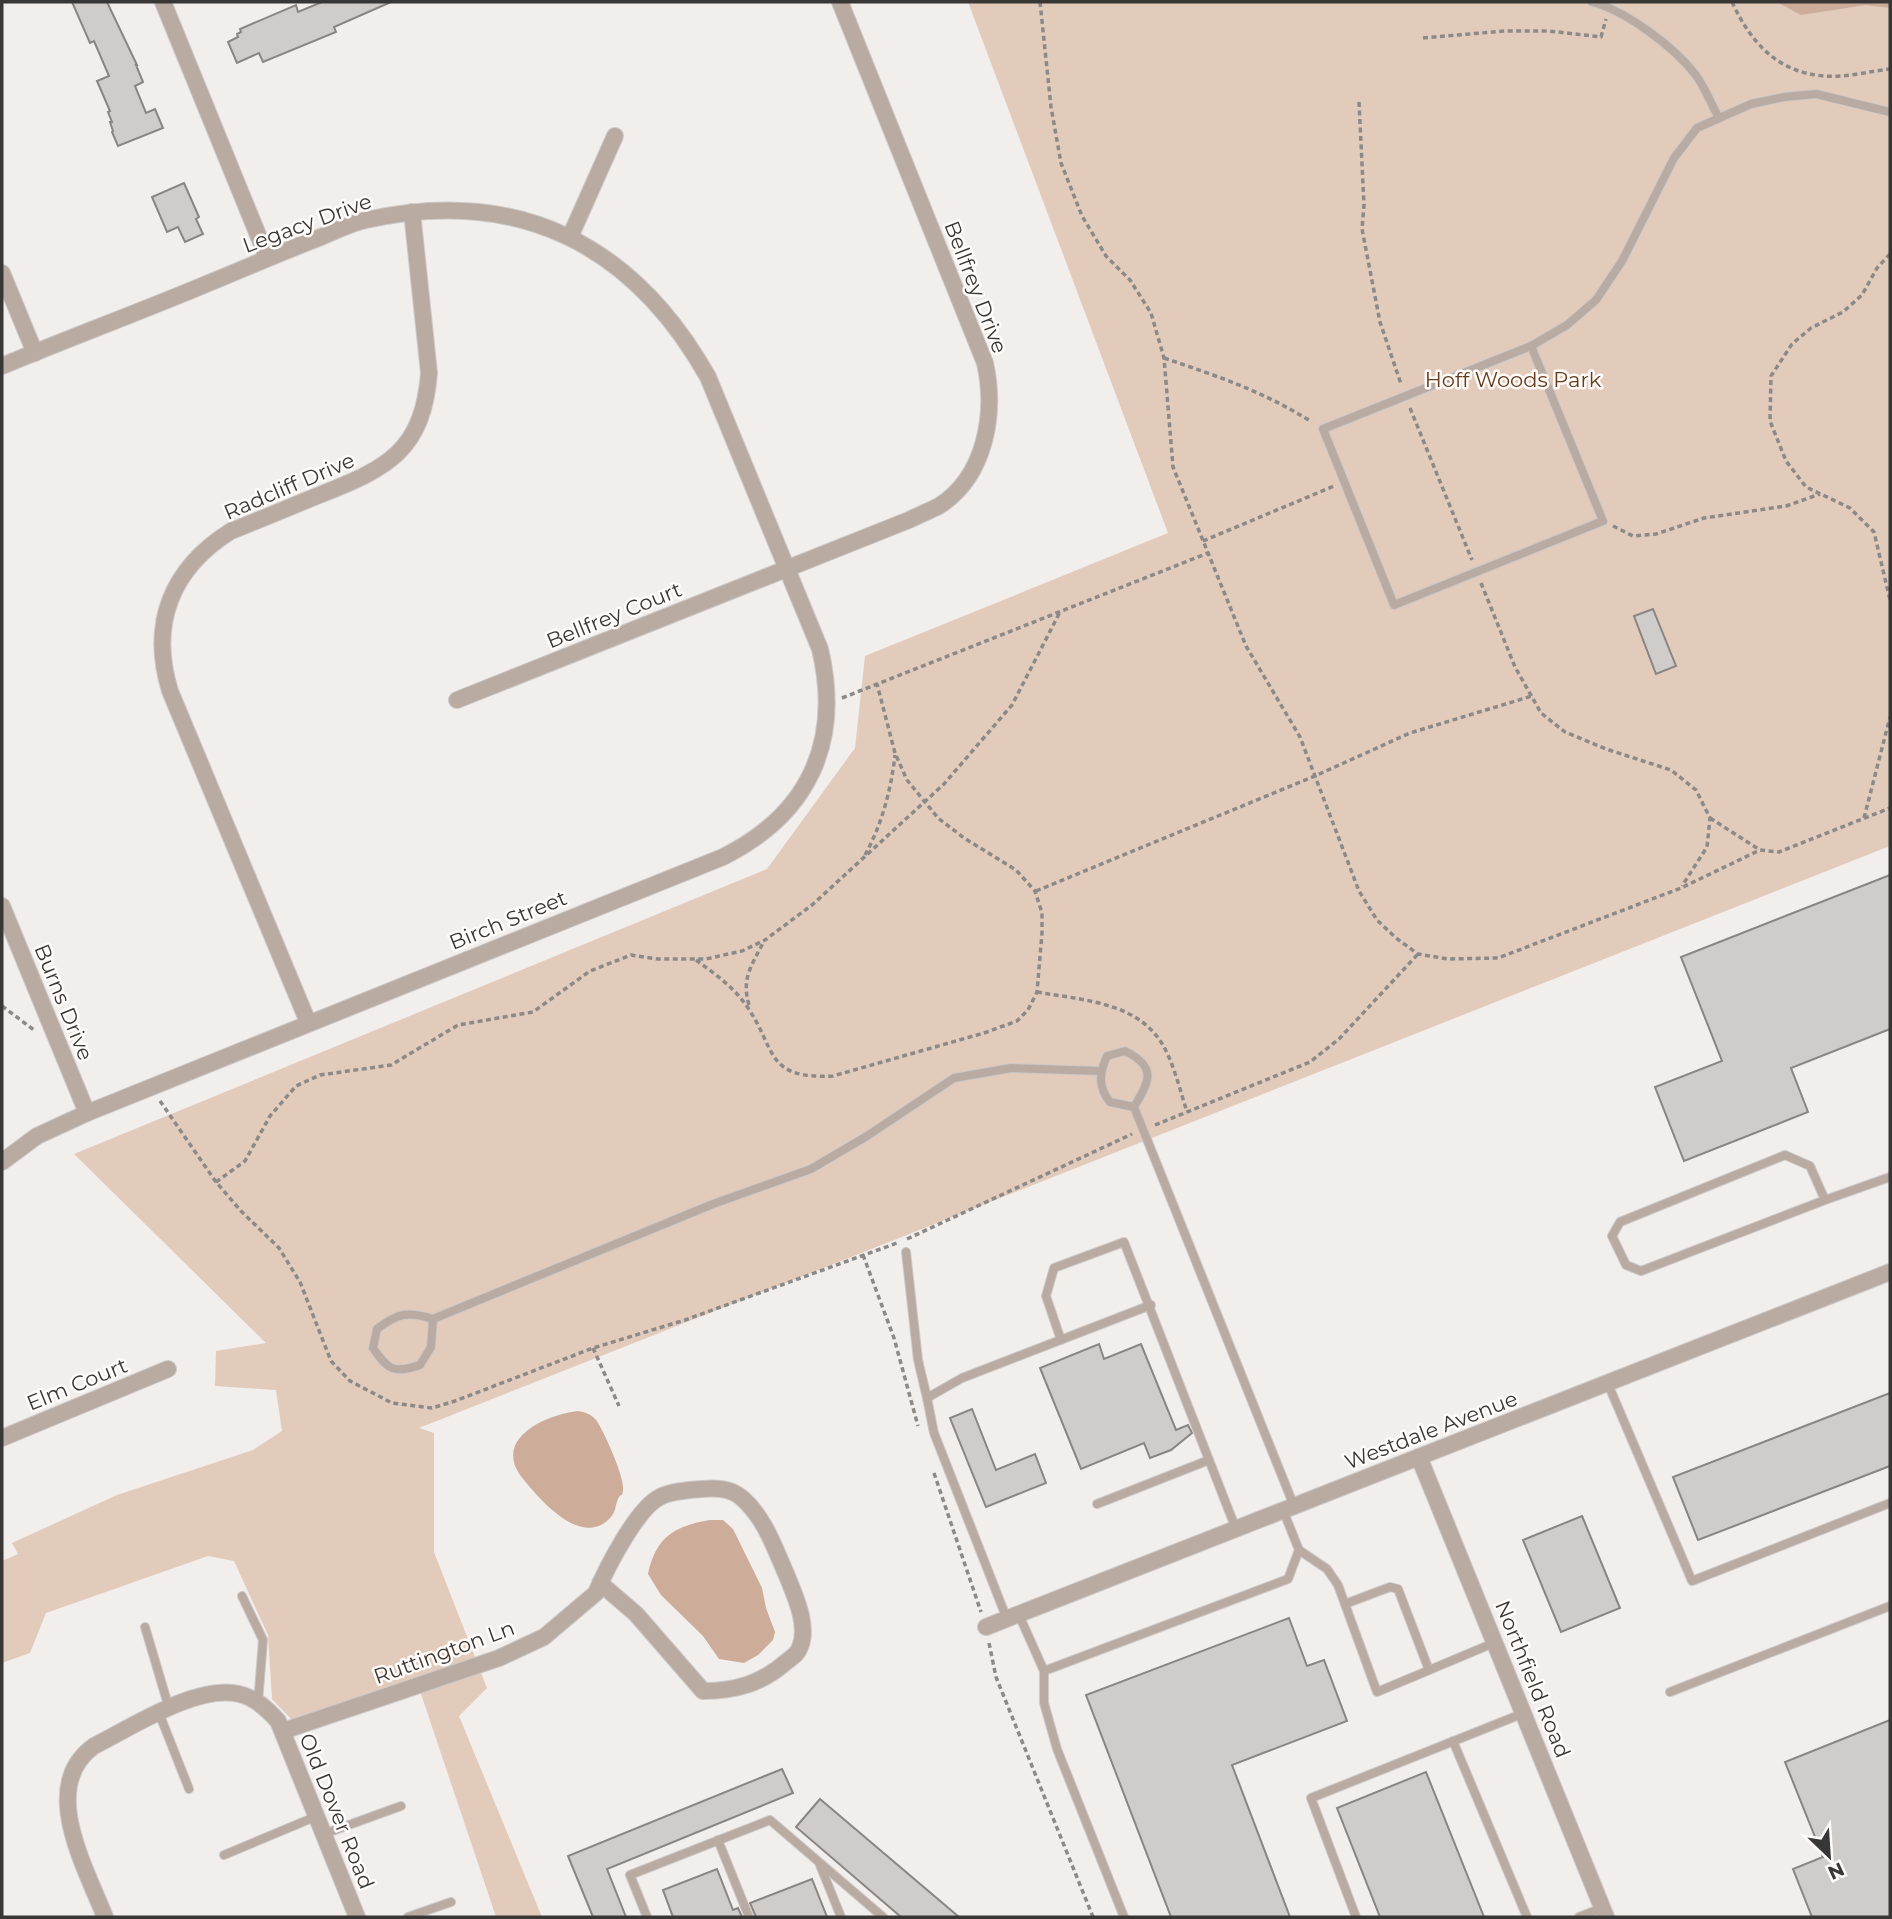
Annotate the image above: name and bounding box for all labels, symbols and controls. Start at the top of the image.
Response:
street label: Legacy Drive [239,188,375,258]
street label: Bellfrey Drive [939,217,1013,357]
park label: Hoff Woods Park [1425,367,1602,392]
street label: Radcliff Drive [220,447,358,525]
street label: Bellfrey Court [543,577,685,653]
street label: Birch Street [446,885,570,955]
street label: Burns Drive [29,940,99,1064]
street label: Elm Court [23,1352,131,1416]
street label: Westdale Avenue [1341,1386,1521,1474]
street label: Northfield Road [1490,1597,1576,1761]
street label: Ruttington Ln [370,1615,518,1689]
street label: Old Dover Road [294,1729,380,1893]
north arrow [1794,1821,1864,1891]
text: N [1824,1857,1848,1885]

